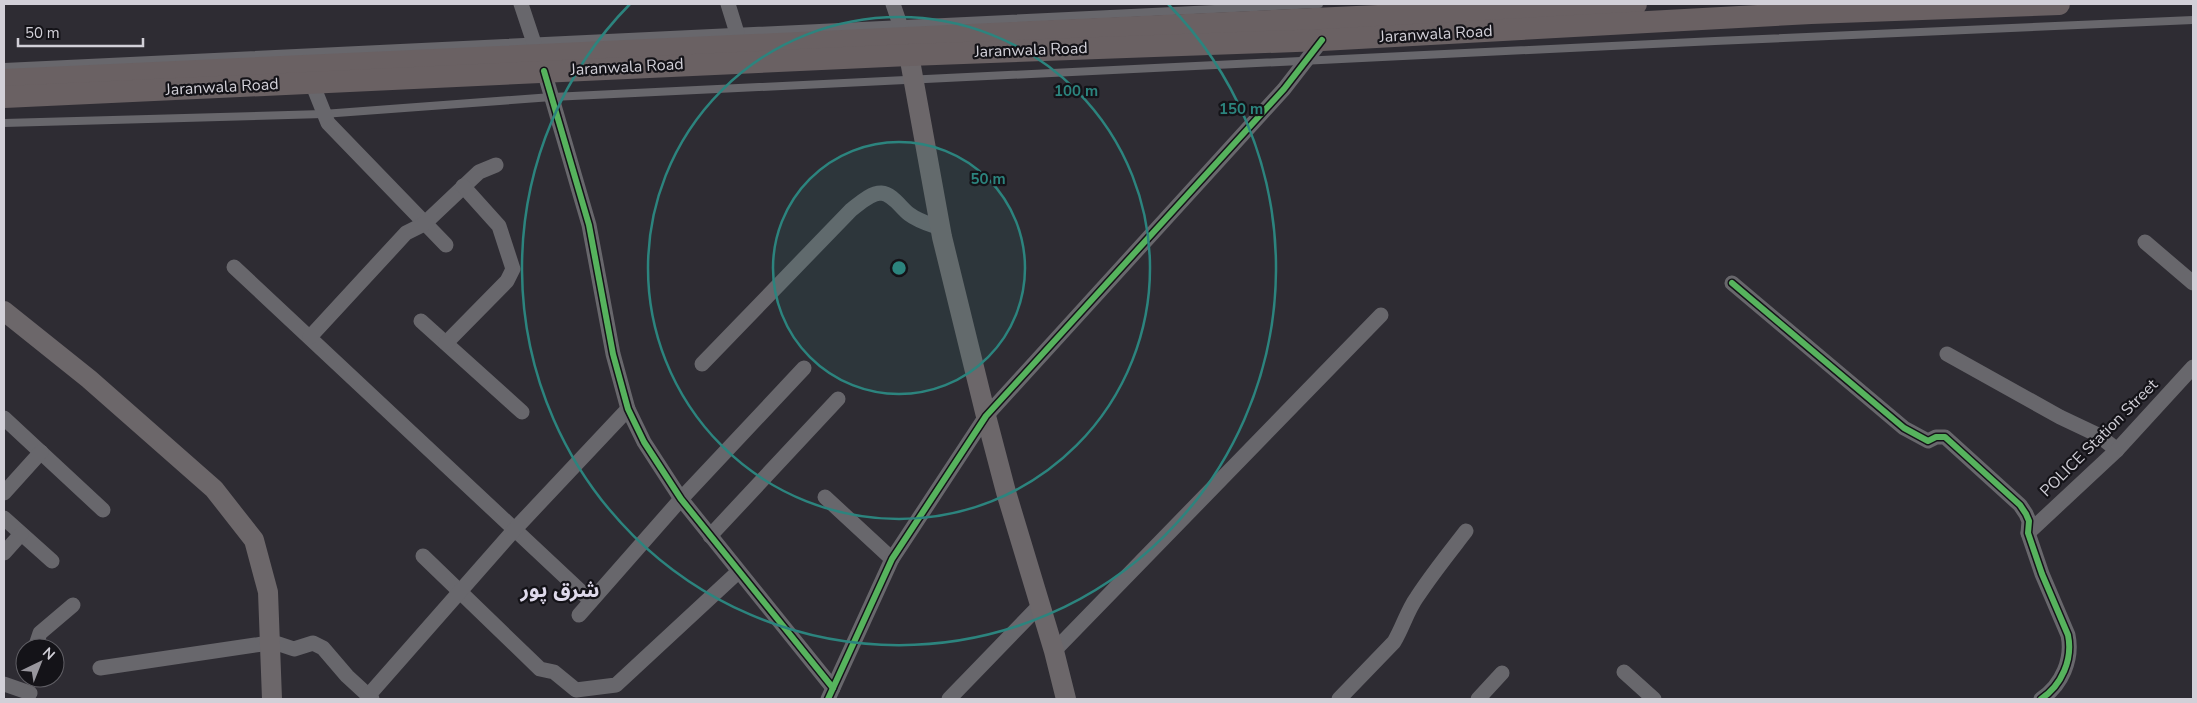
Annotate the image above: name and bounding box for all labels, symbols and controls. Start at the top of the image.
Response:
scale bar [18,15,142,47]
street label: Jaranwala Road [1378,20,1493,48]
text: 50 m [25,23,60,43]
street label: Jaranwala Road [973,37,1088,63]
street label: Jaranwala Road [569,53,684,81]
street label: Jaranwala Road [164,73,279,101]
text: 100 m [1054,81,1098,101]
text: 150 m [1219,99,1263,119]
text: 50 m [970,169,1006,189]
centre of rings [890,259,908,277]
street label: POLICE Station Street [2035,374,2163,502]
district label: شرق پور [519,576,600,604]
north arrow [15,638,65,688]
text: N [38,643,59,664]

